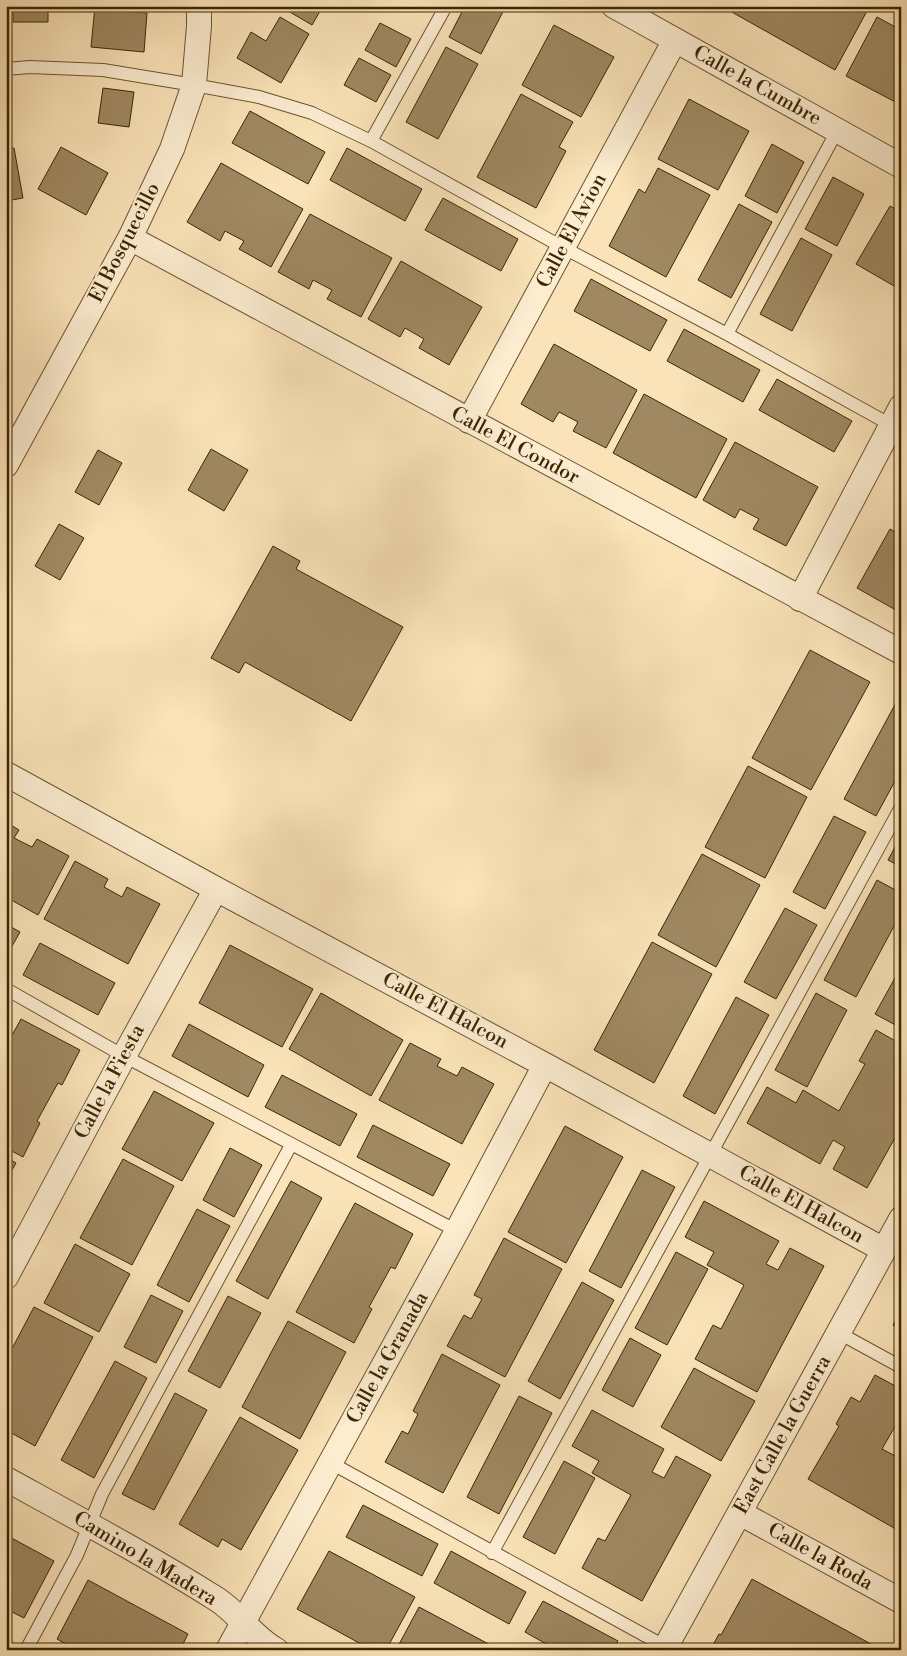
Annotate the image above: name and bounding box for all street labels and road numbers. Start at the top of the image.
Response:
street label: Calle la Cumbre [689,40,825,132]
street label: Calle El Avion [531,169,613,293]
street label: El Bosquecillo [84,179,166,307]
street label: Calle El Condor [446,402,584,491]
street label: Calle El Halcon [378,967,512,1055]
street label: Calle la Fiesta [69,1020,151,1144]
street label: Calle El Halcon [734,1160,868,1250]
street label: Calle la Granada [341,1287,435,1428]
street label: East Calle la Guerra [729,1350,838,1519]
street label: Camino la Madera [69,1506,222,1612]
street label: Calle la Roda [763,1518,878,1597]

